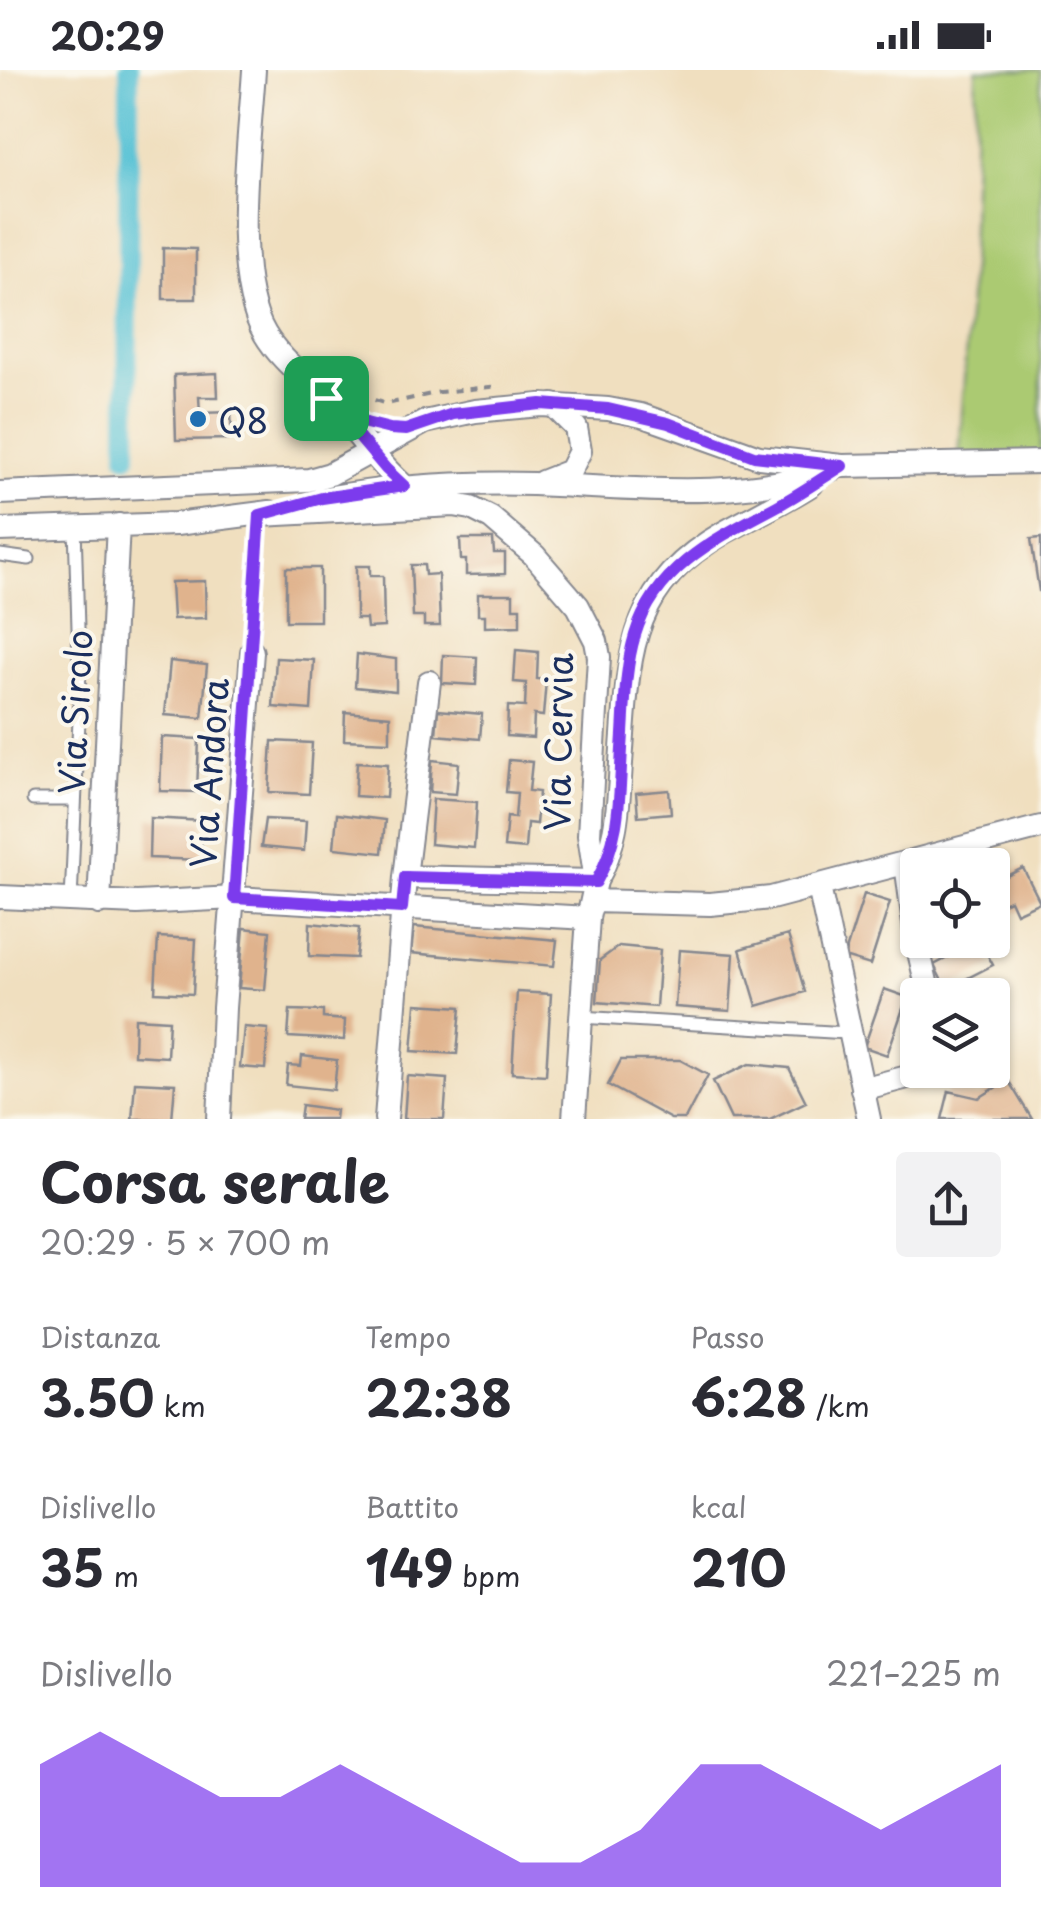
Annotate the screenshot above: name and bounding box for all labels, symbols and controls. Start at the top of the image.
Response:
text: 20:29 [50,7,165,64]
pin [284,356,369,441]
icon: arrive [299,371,354,426]
place label: Q8 [218,393,268,446]
marker: Q8 [187,408,209,430]
street label: Via Sirolo [43,628,105,796]
street label: Via Cervia [529,652,585,831]
street label: Via Andora [175,676,241,870]
map controls [900,848,1010,1088]
button: locate [900,848,1010,958]
button: layers [900,978,1010,1088]
text: Corsa serale [40,1139,389,1222]
button: share [896,1152,1001,1257]
text: 20:29 · 5 × 700 m [40,1218,330,1266]
text: Distanza [40,1315,160,1358]
text: Tempo [365,1315,451,1358]
text: Passo [691,1315,765,1358]
text: 3.50 [40,1358,154,1434]
text: 22:38 [365,1358,512,1434]
text: 6:28 [691,1358,807,1434]
text: km [154,1384,206,1427]
text: /km [807,1384,870,1427]
text: Dislivello [40,1485,156,1528]
text: Battito [365,1485,459,1528]
text: kcal [691,1485,747,1528]
text: 35 [40,1528,104,1604]
text: 149 [365,1528,453,1604]
text: 210 [691,1528,787,1604]
text: m [104,1554,139,1597]
text: bpm [453,1554,520,1597]
text: Dislivello [40,1649,173,1697]
text: 221–225 m [826,1649,1001,1697]

